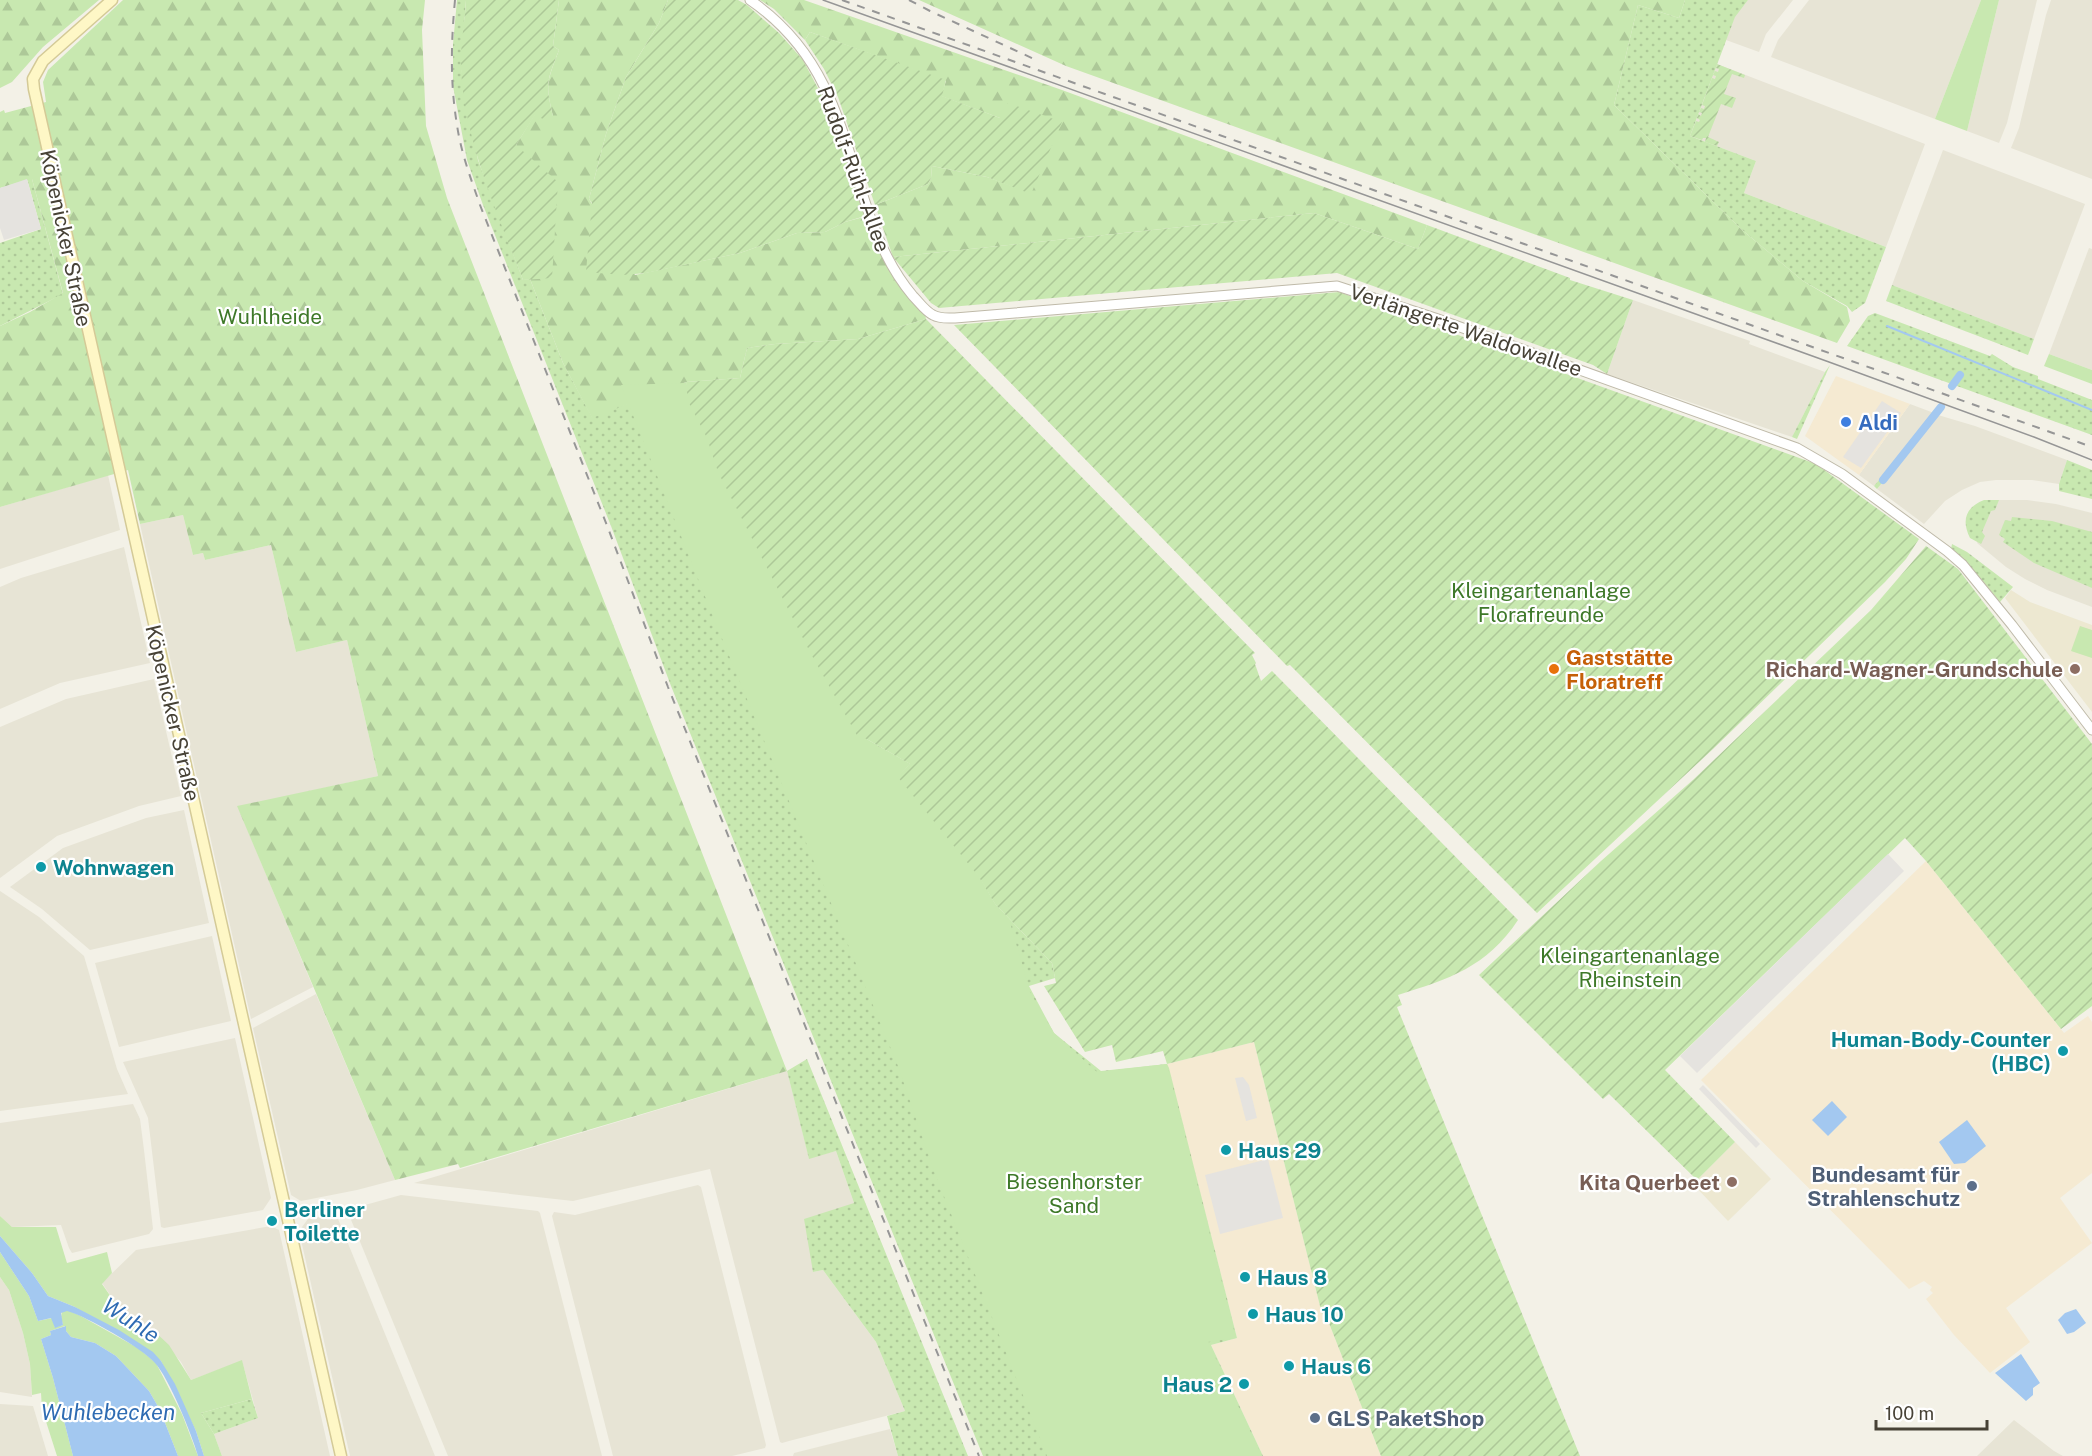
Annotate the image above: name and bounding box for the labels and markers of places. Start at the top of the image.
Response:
place label: Aldi [1858,410,1898,435]
marker: Aldi [1839,415,1853,429]
place label: Gaststätte Floratreff [1566,645,1673,694]
place label: Richard-Wagner-Grundschule [1765,657,2063,682]
marker: Gaststätte Floratreff [1547,662,1561,676]
marker: Richard-Wagner-Grundschule [2068,662,2082,676]
place label: Wohnwagen [53,855,174,880]
marker: Wohnwagen [34,860,48,874]
place label: Human-Body-Counter (HBC) [1831,1027,2051,1076]
marker: Human-Body-Counter (HBC) [2056,1044,2070,1058]
place label: Haus 29 [1238,1138,1321,1163]
marker: Haus 29 [1219,1143,1233,1157]
place label: Bundesamt für Strahlenschutz [1807,1162,1960,1211]
place label: Kita Querbeet [1579,1170,1720,1195]
marker: Kita Querbeet [1725,1175,1739,1189]
marker: Bundesamt für Strahlenschutz [1965,1179,1979,1193]
place label: Berliner Toilette [284,1197,365,1246]
marker: Berliner Toilette [265,1214,279,1228]
place label: Haus 8 [1257,1265,1327,1290]
marker: Haus 8 [1238,1270,1252,1284]
place label: Haus 10 [1265,1302,1344,1327]
marker: Haus 10 [1246,1307,1260,1321]
place label: Haus 6 [1301,1354,1371,1379]
marker: Haus 6 [1282,1359,1296,1373]
place label: Haus 2 [1162,1372,1232,1397]
marker: Haus 2 [1237,1377,1251,1391]
place label: GLS PaketShop [1327,1406,1484,1431]
marker: GLS PaketShop [1308,1411,1322,1425]

